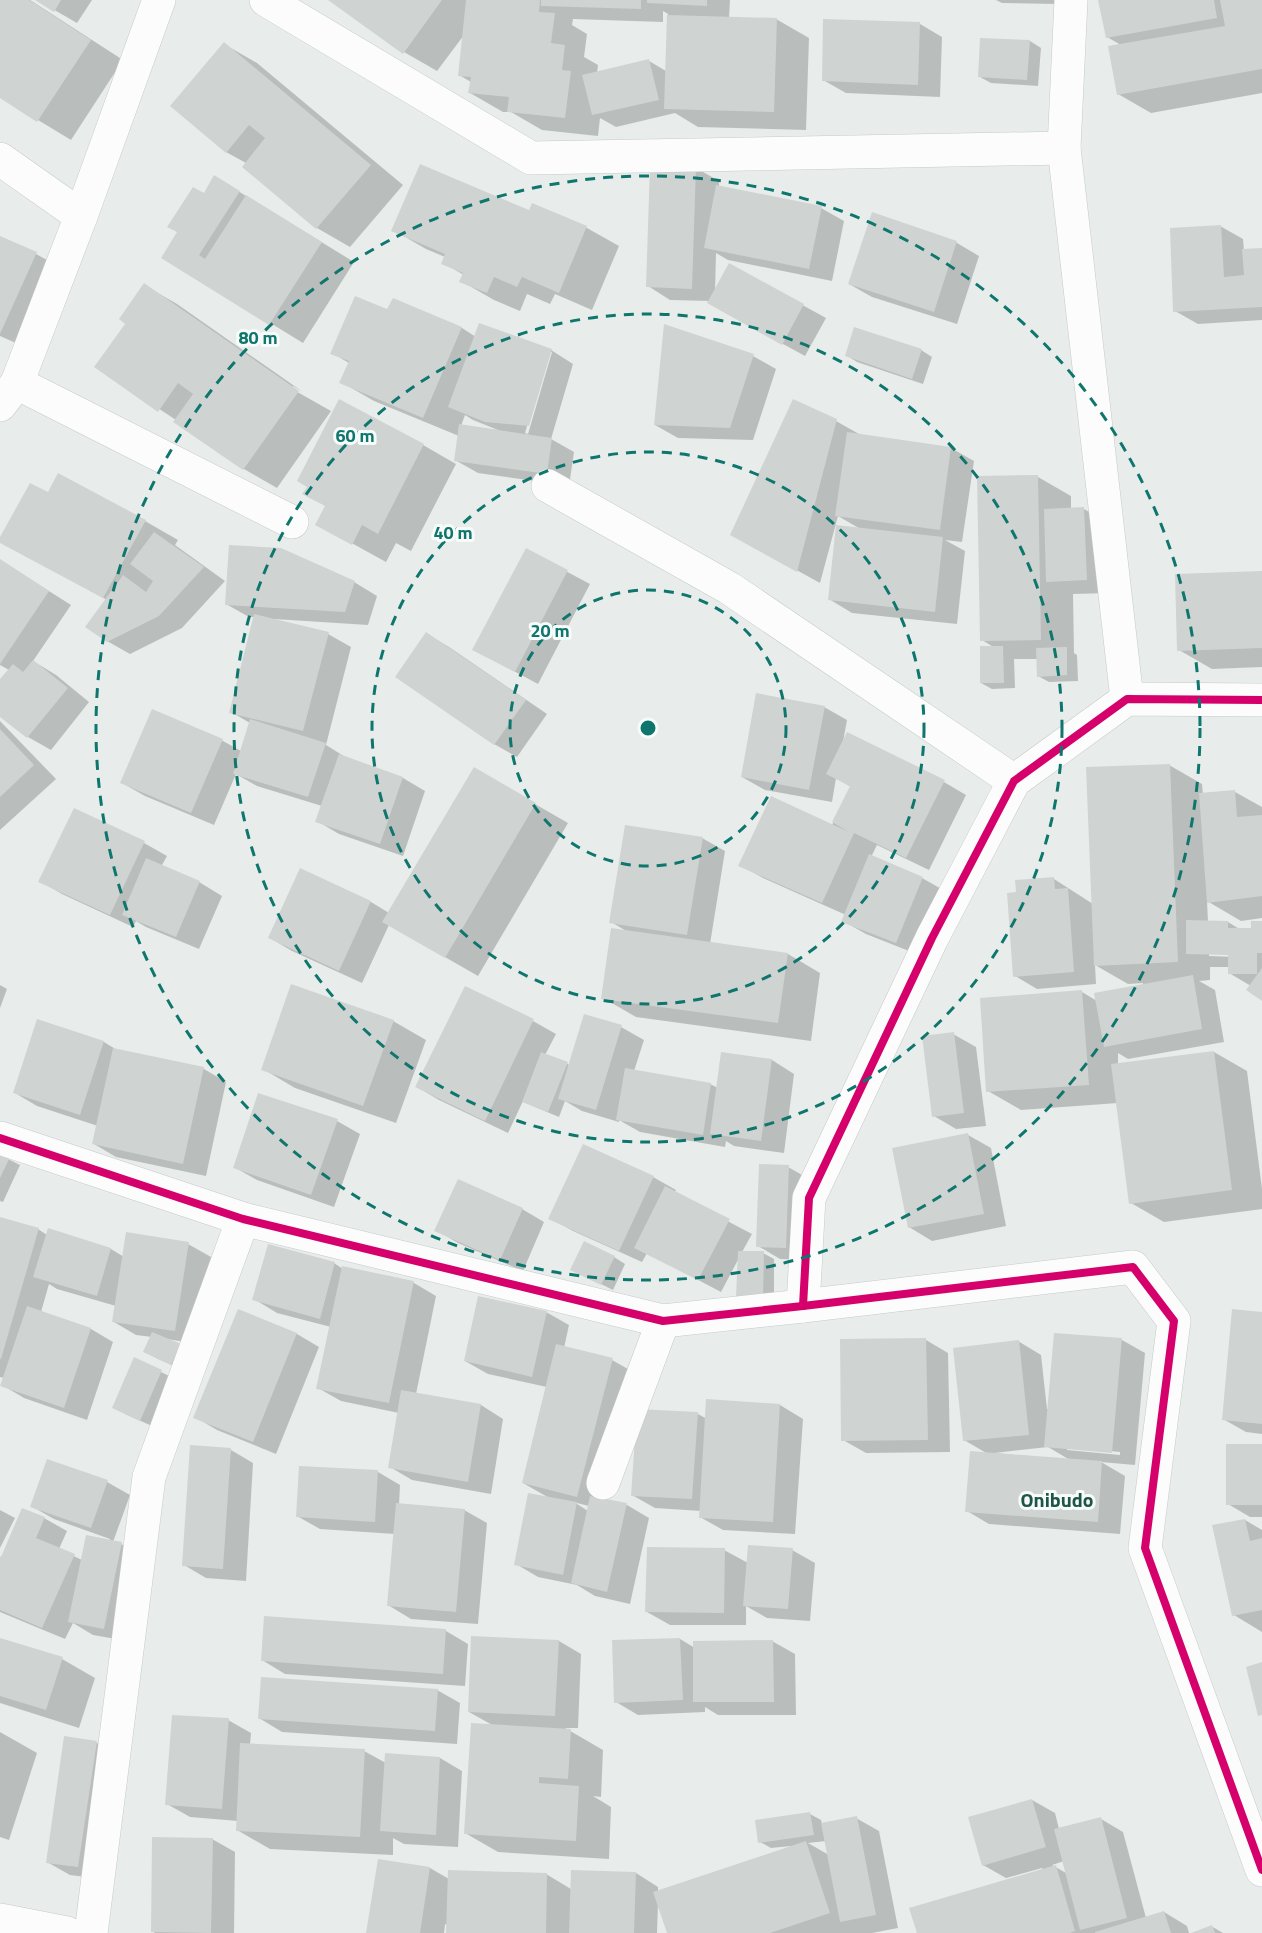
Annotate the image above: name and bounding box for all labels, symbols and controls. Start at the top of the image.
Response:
text: 80 m [238,324,278,351]
text: 60 m [335,422,375,449]
text: 40 m [433,519,473,546]
text: 20 m [530,617,570,644]
centre of rings [638,718,658,738]
district label: Onibudo [1021,1484,1093,1515]

